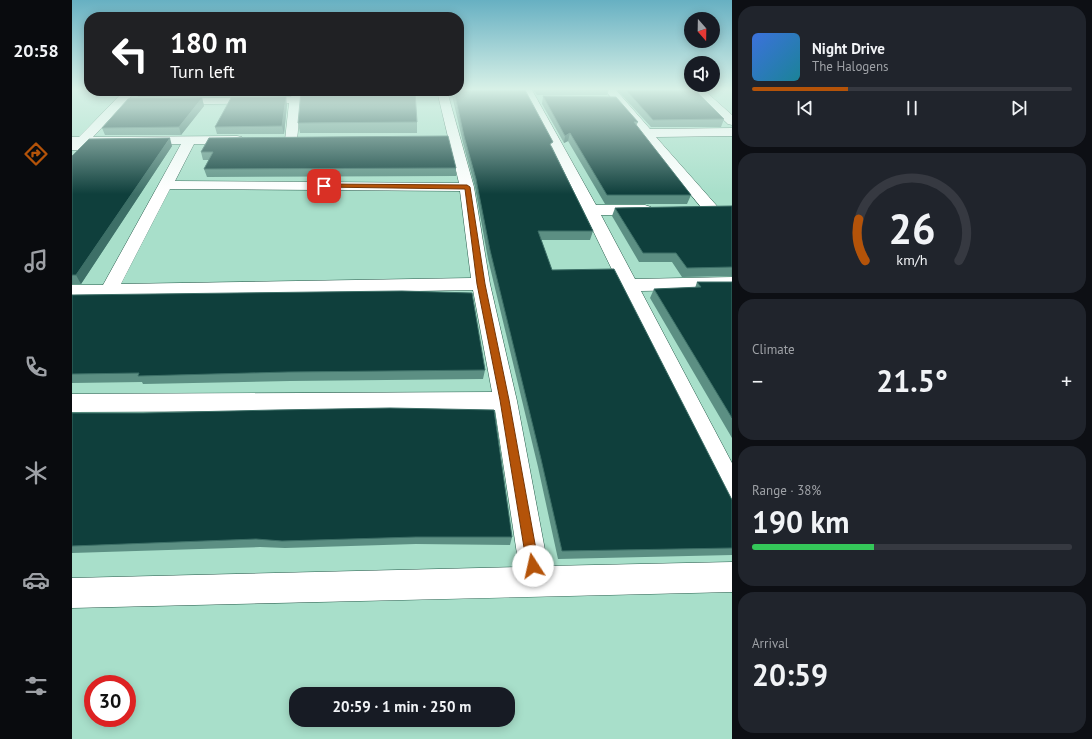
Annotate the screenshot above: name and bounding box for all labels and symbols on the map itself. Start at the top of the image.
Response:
north arrow [684,12,720,48]
pin [307,169,341,203]
position arrow [512,545,554,587]
speed limit sign: 30 [84,675,136,727]

